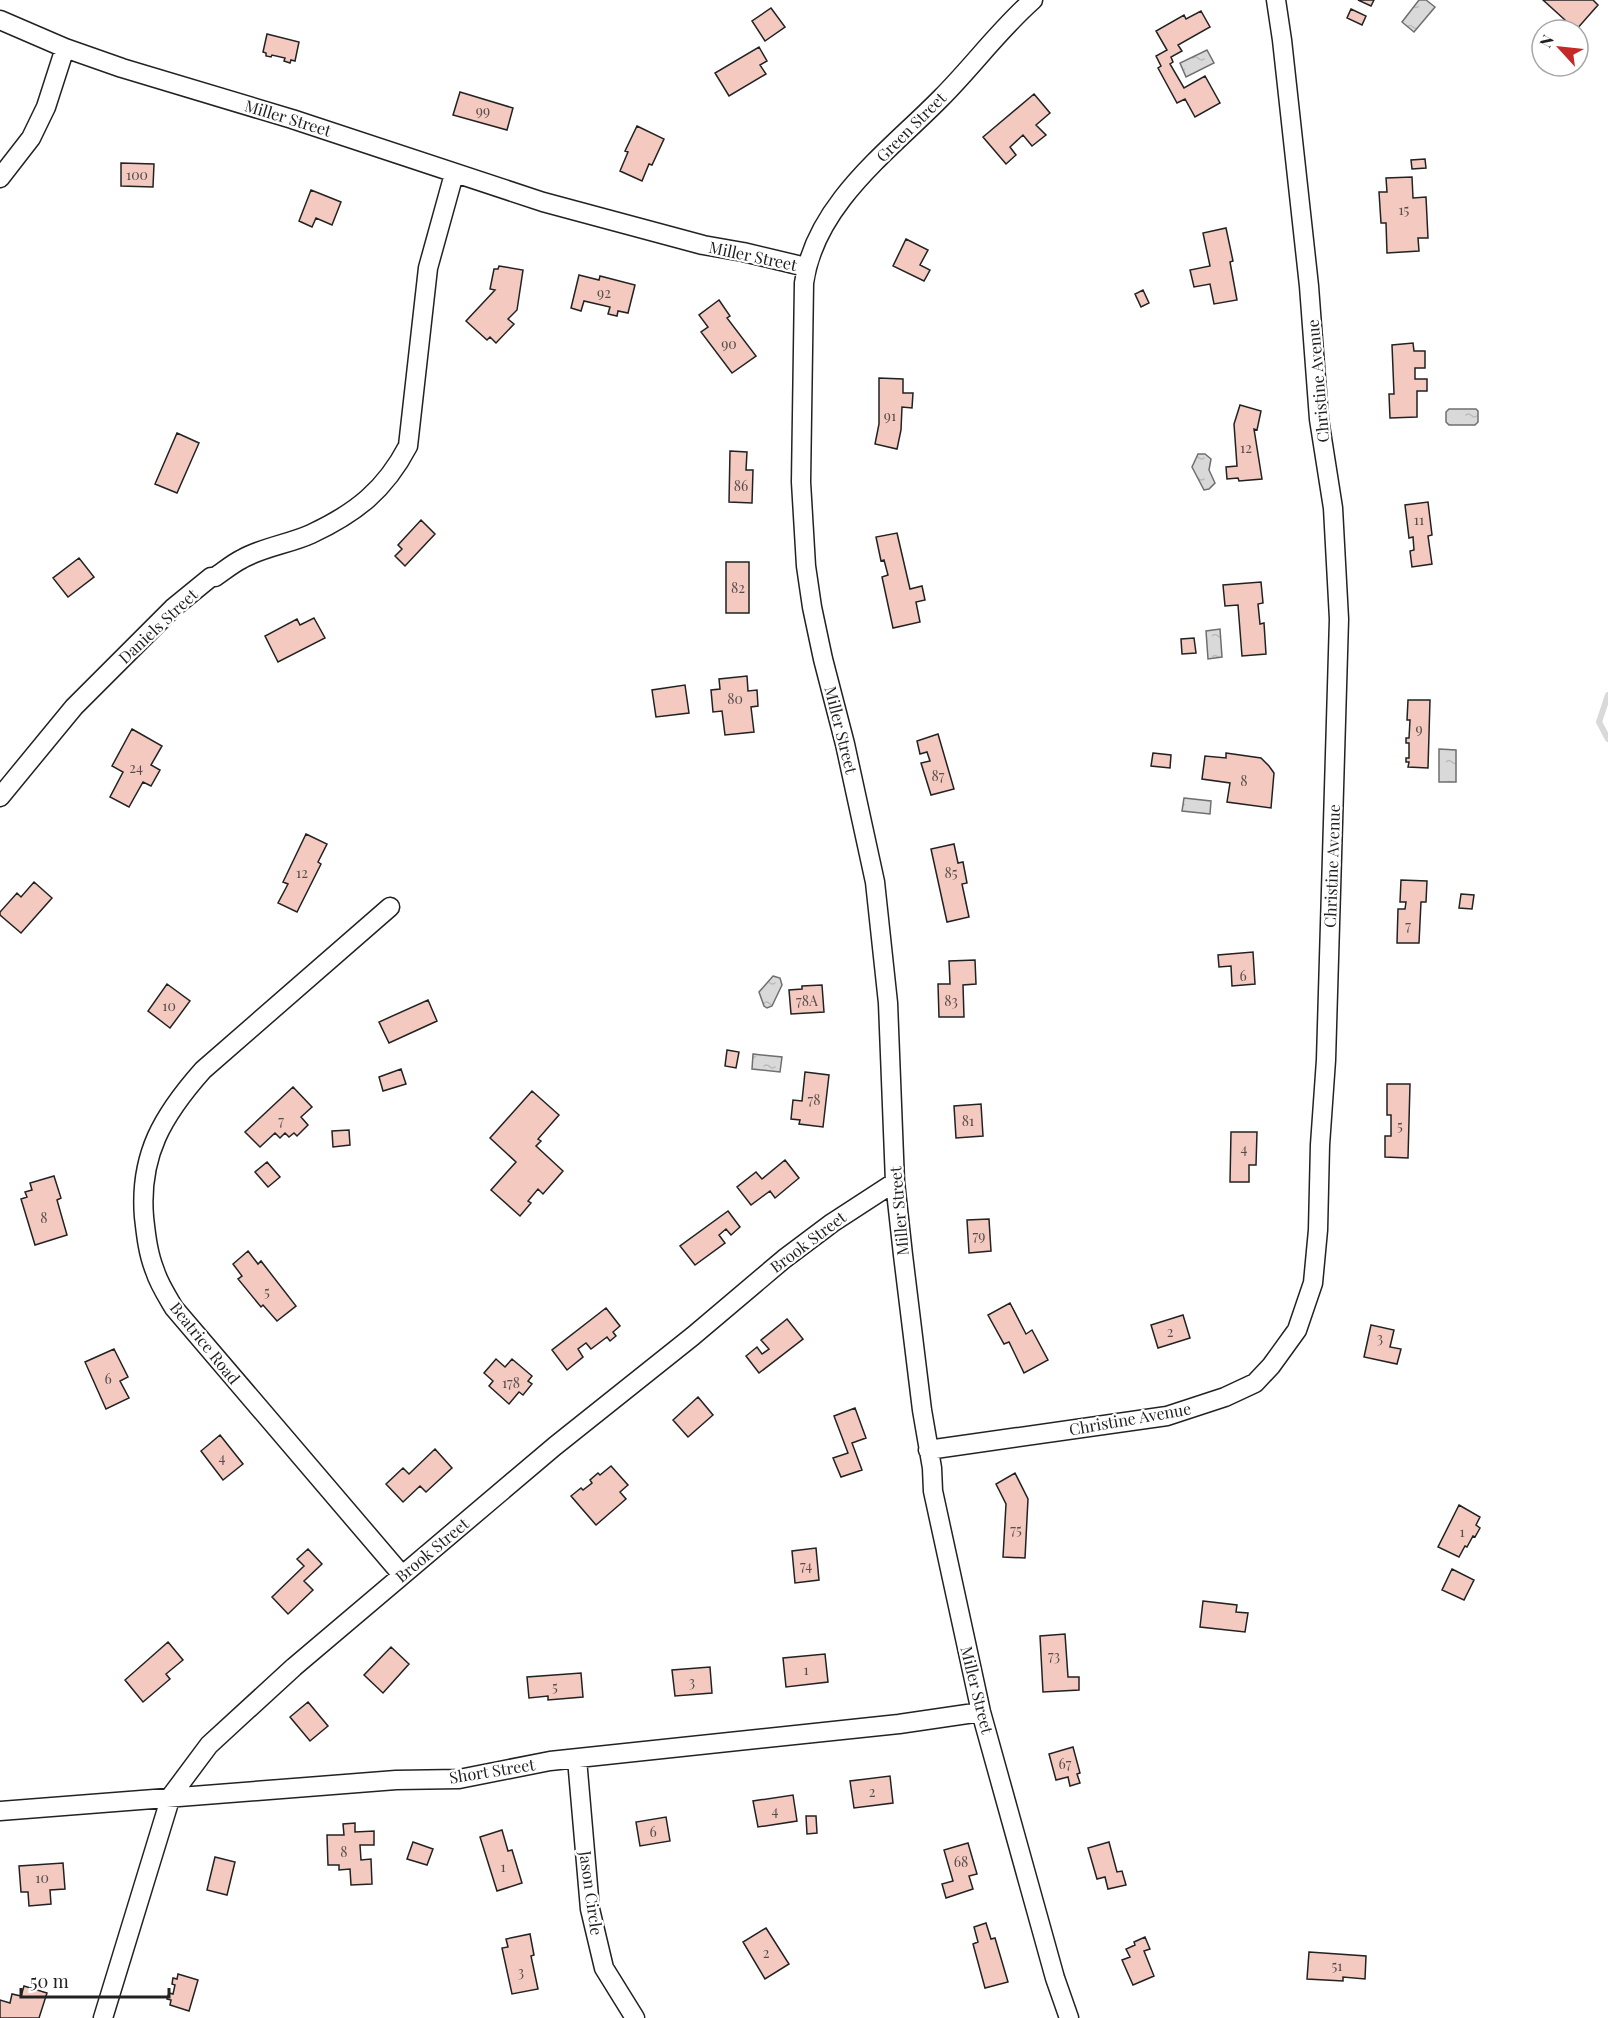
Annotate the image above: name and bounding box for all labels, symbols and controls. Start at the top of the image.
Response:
north arrow [1530,18,1590,78]
text: N [1534,31,1558,51]
street label: Green Street [871,87,950,166]
street label: Miller Street [242,94,334,141]
house number: 99 [476,101,490,120]
house number: 100 [126,165,148,184]
house number: 15 [1399,200,1410,219]
street label: Miller Street [707,236,799,275]
house number: 92 [597,283,611,302]
street label: Christine Avenue [1302,319,1333,444]
house number: 90 [721,334,737,353]
house number: 91 [884,406,896,425]
house number: 12 [1240,438,1252,457]
house number: 86 [734,476,748,495]
house number: 11 [1414,510,1424,529]
house number: 82 [731,578,745,597]
street label: Daniels Street [114,583,202,668]
street label: Miller Street [820,684,863,776]
house number: 80 [727,689,743,708]
house number: 9 [1415,719,1423,738]
house number: 24 [129,758,143,777]
house number: 87 [932,766,945,785]
house number: 8 [1240,771,1248,790]
street label: Christine Avenue [1319,804,1344,928]
house number: 12 [296,863,308,882]
house number: 85 [944,863,958,882]
house number: 7 [1405,916,1411,935]
house number: 6 [1239,966,1247,985]
house number: 78A [796,991,818,1010]
house number: 83 [944,991,958,1010]
house number: 10 [162,996,176,1015]
house number: 78 [808,1090,820,1109]
house number: 7 [278,1111,284,1130]
house number: 81 [962,1111,974,1130]
house number: 5 [1397,1116,1403,1135]
house number: 4 [1241,1139,1248,1158]
street label: Miller Street [884,1165,913,1257]
street label: Brook Street [766,1206,850,1277]
house number: 8 [40,1208,48,1227]
house number: 79 [973,1226,985,1245]
house number: 5 [264,1282,270,1301]
street label: Beatrice Road [166,1297,245,1388]
house number: 2 [1167,1322,1174,1341]
house number: 3 [1377,1328,1383,1347]
house number: 6 [104,1369,112,1388]
house number: 178 [502,1373,520,1392]
street label: Christine Avenue [1067,1397,1193,1440]
house number: 4 [219,1448,226,1467]
street label: Brook Street [391,1513,473,1586]
house number: 75 [1010,1520,1022,1539]
house number: 1 [1459,1522,1465,1541]
house number: 74 [800,1556,812,1575]
street label: Miller Street [956,1644,999,1736]
house number: 73 [1048,1646,1060,1665]
house number: 1 [803,1660,809,1679]
house number: 3 [689,1672,695,1691]
house number: 5 [552,1677,558,1696]
street label: Short Street [448,1753,536,1788]
house number: 67 [1059,1754,1072,1773]
house number: 2 [869,1782,876,1801]
house number: 4 [772,1801,779,1820]
house number: 6 [649,1822,657,1841]
house number: 8 [340,1842,348,1861]
street label: Jason Circle [575,1848,608,1937]
house number: 68 [954,1852,968,1871]
house number: 1 [500,1857,506,1876]
house number: 10 [35,1868,49,1887]
house number: 2 [763,1943,770,1962]
house number: 51 [1332,1956,1343,1975]
scale bar [21,1961,170,1999]
house number: 3 [518,1962,524,1981]
text: 50 m [30,1969,69,1993]

